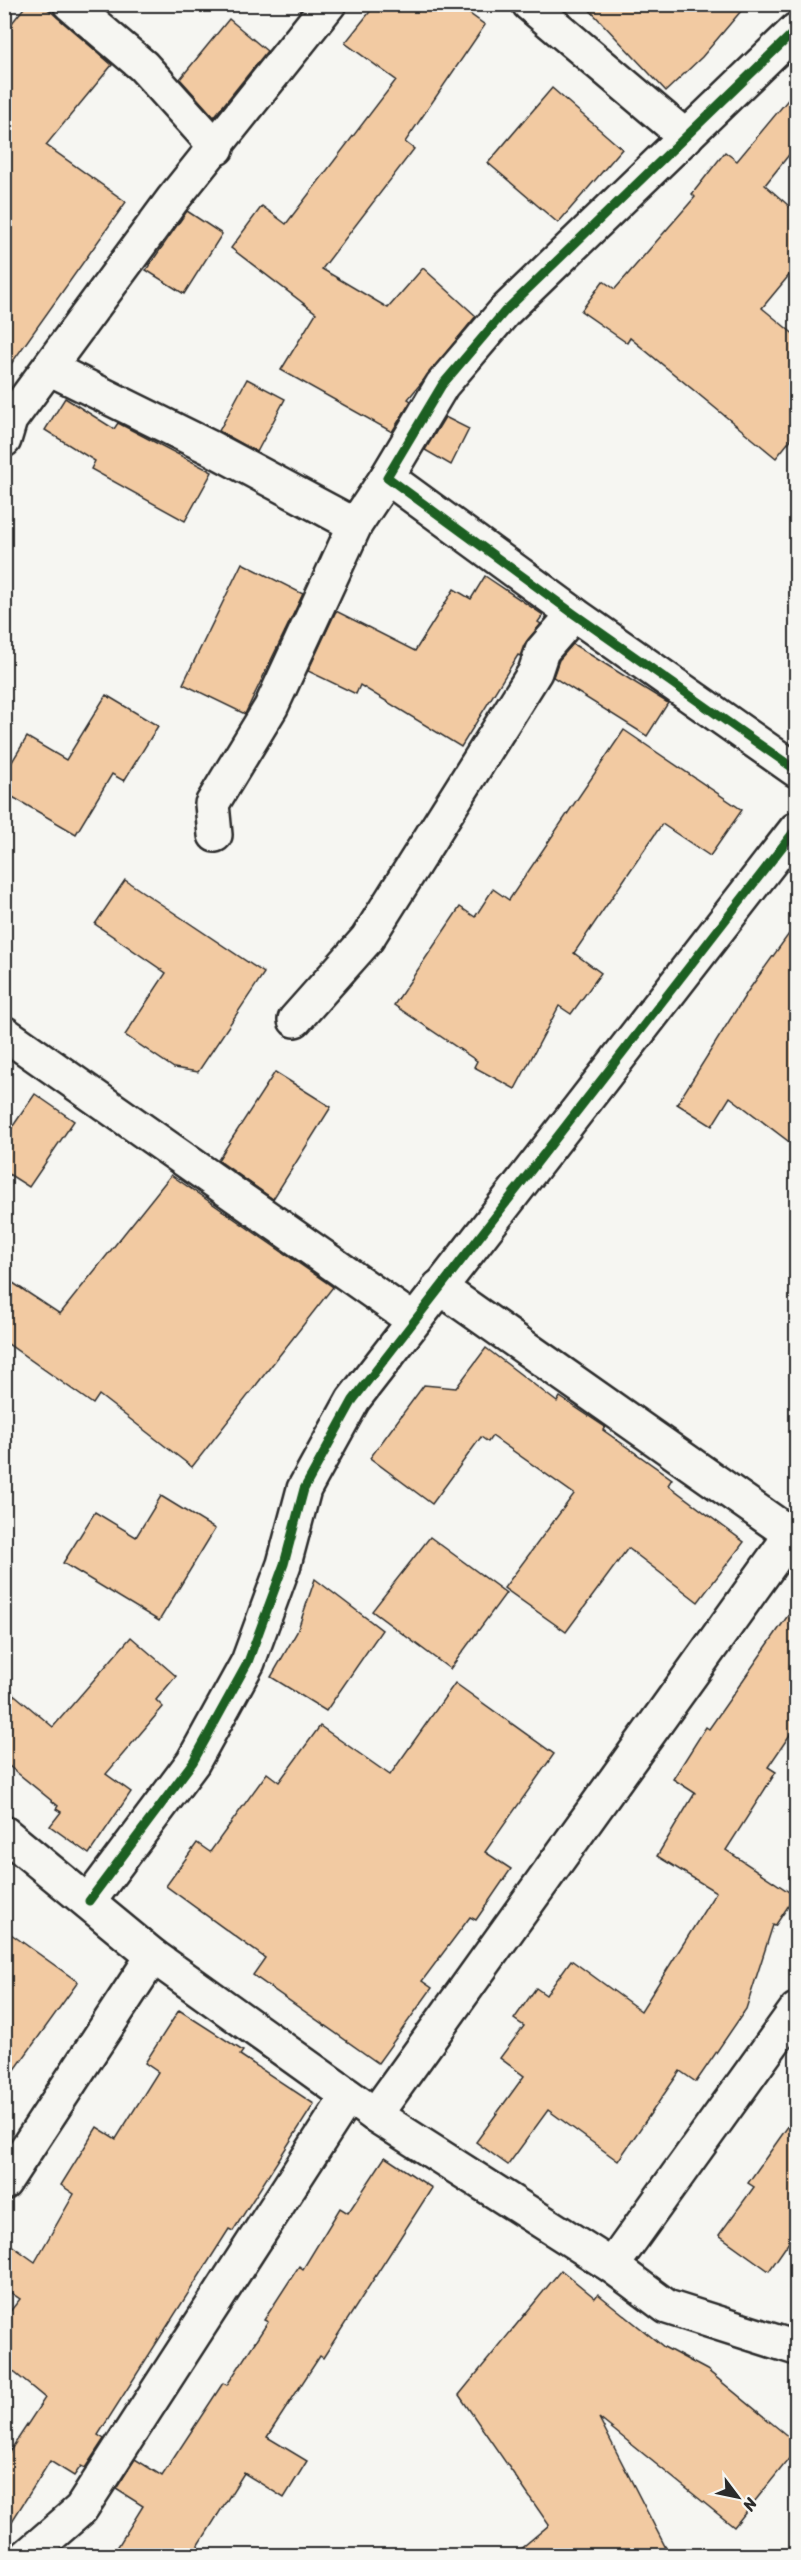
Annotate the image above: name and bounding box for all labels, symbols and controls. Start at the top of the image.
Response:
north arrow [708,2467,768,2527]
text: N [735,2491,766,2518]

